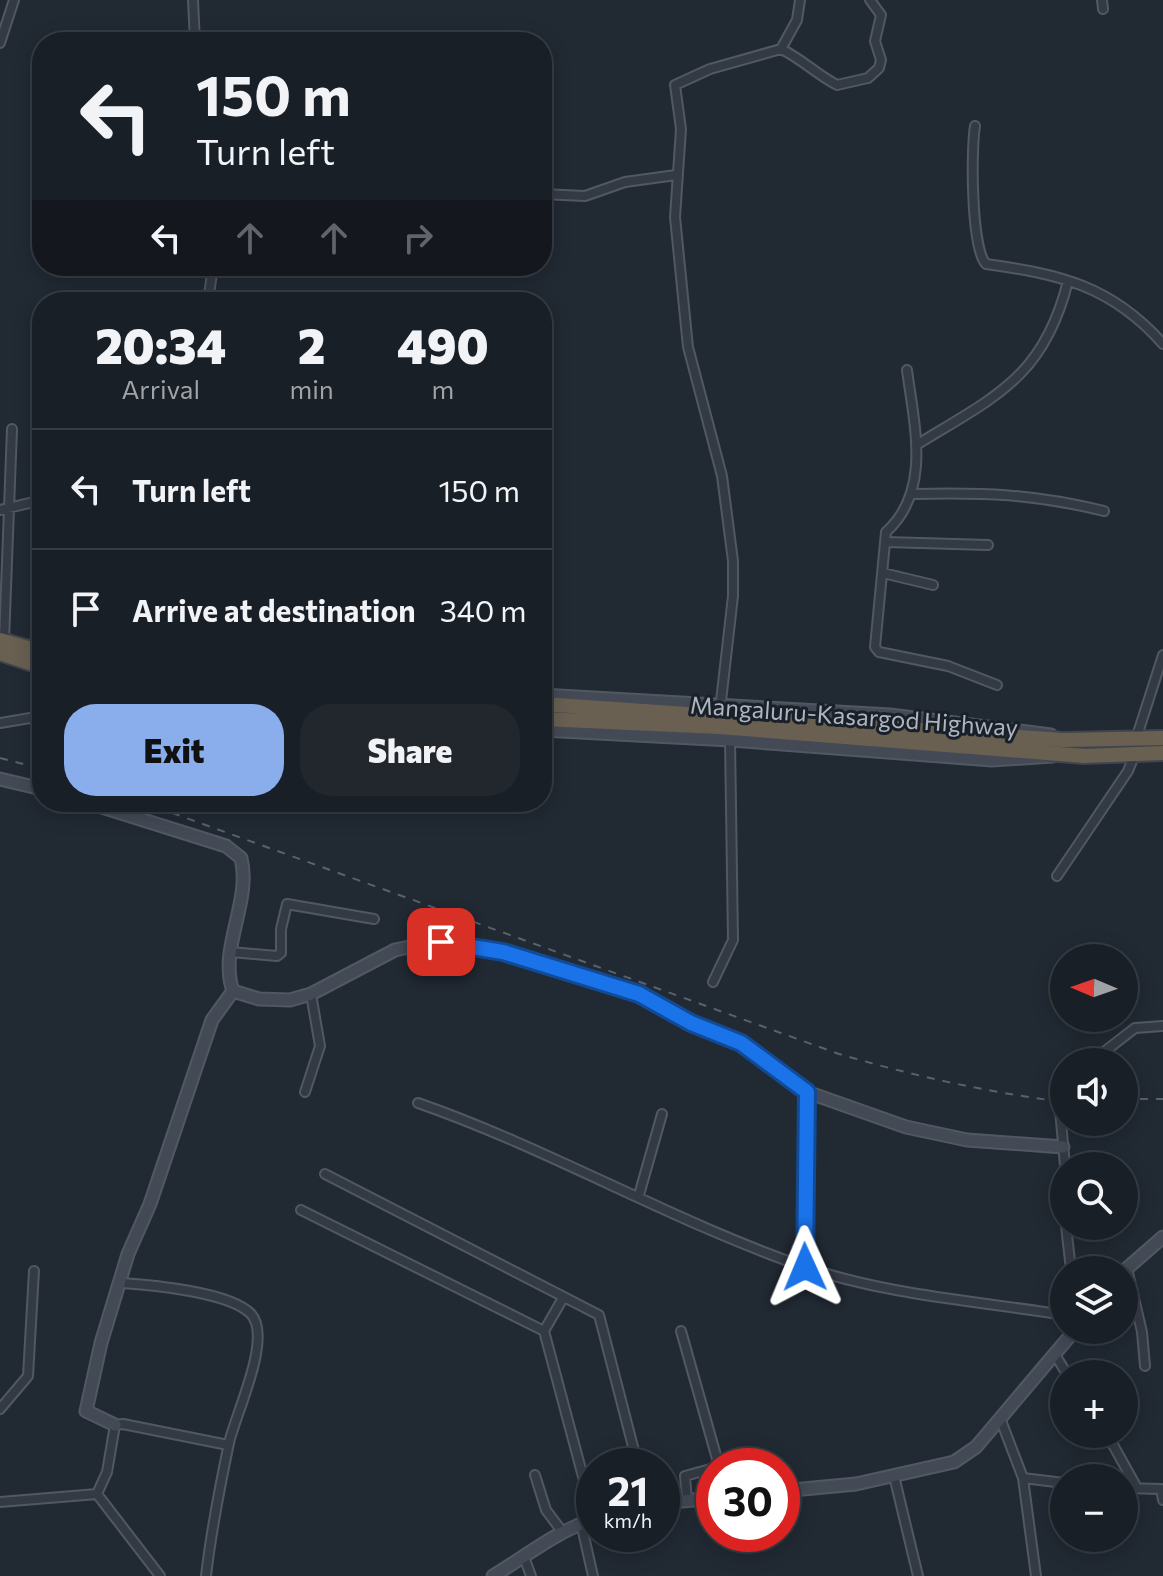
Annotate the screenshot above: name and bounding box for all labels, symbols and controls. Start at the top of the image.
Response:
text: 150 m [196,59,351,128]
icon: left [64,64,168,168]
text: Turn left [196,128,335,172]
icon: left [144,216,188,260]
icon: ahead [228,216,272,260]
icon: ahead [312,216,356,260]
icon: right [396,216,440,260]
text: 20:34 [95,315,226,374]
text: 2 [298,315,325,374]
text: 490 [397,315,489,374]
text: Arrival [121,373,200,404]
text: min [289,373,334,404]
text: m [432,373,454,404]
icon: left [64,467,108,511]
text: Turn left [132,471,251,508]
text: 150 m [438,471,520,508]
icon: arrive [64,587,108,631]
text: Arrive at destination [132,591,416,628]
text: 340 m [440,591,526,628]
street label: Mangaluru-Kasargod Highway [689,690,1019,741]
button: Exit [64,704,284,796]
button: Share [300,704,520,796]
pin [407,908,475,976]
icon: arrive [419,920,463,964]
north arrow [1050,944,1138,1032]
map controls [1050,944,1138,1552]
button: sound [1050,1048,1138,1136]
button: search [1050,1152,1138,1240]
position arrow [763,1225,847,1309]
button: layers [1050,1256,1138,1344]
button: + [1050,1360,1138,1448]
speed limit sign: 30 [696,1448,800,1552]
button: − [1050,1464,1138,1552]
text: 21 [608,1465,648,1514]
text: km/h [604,1508,652,1532]

